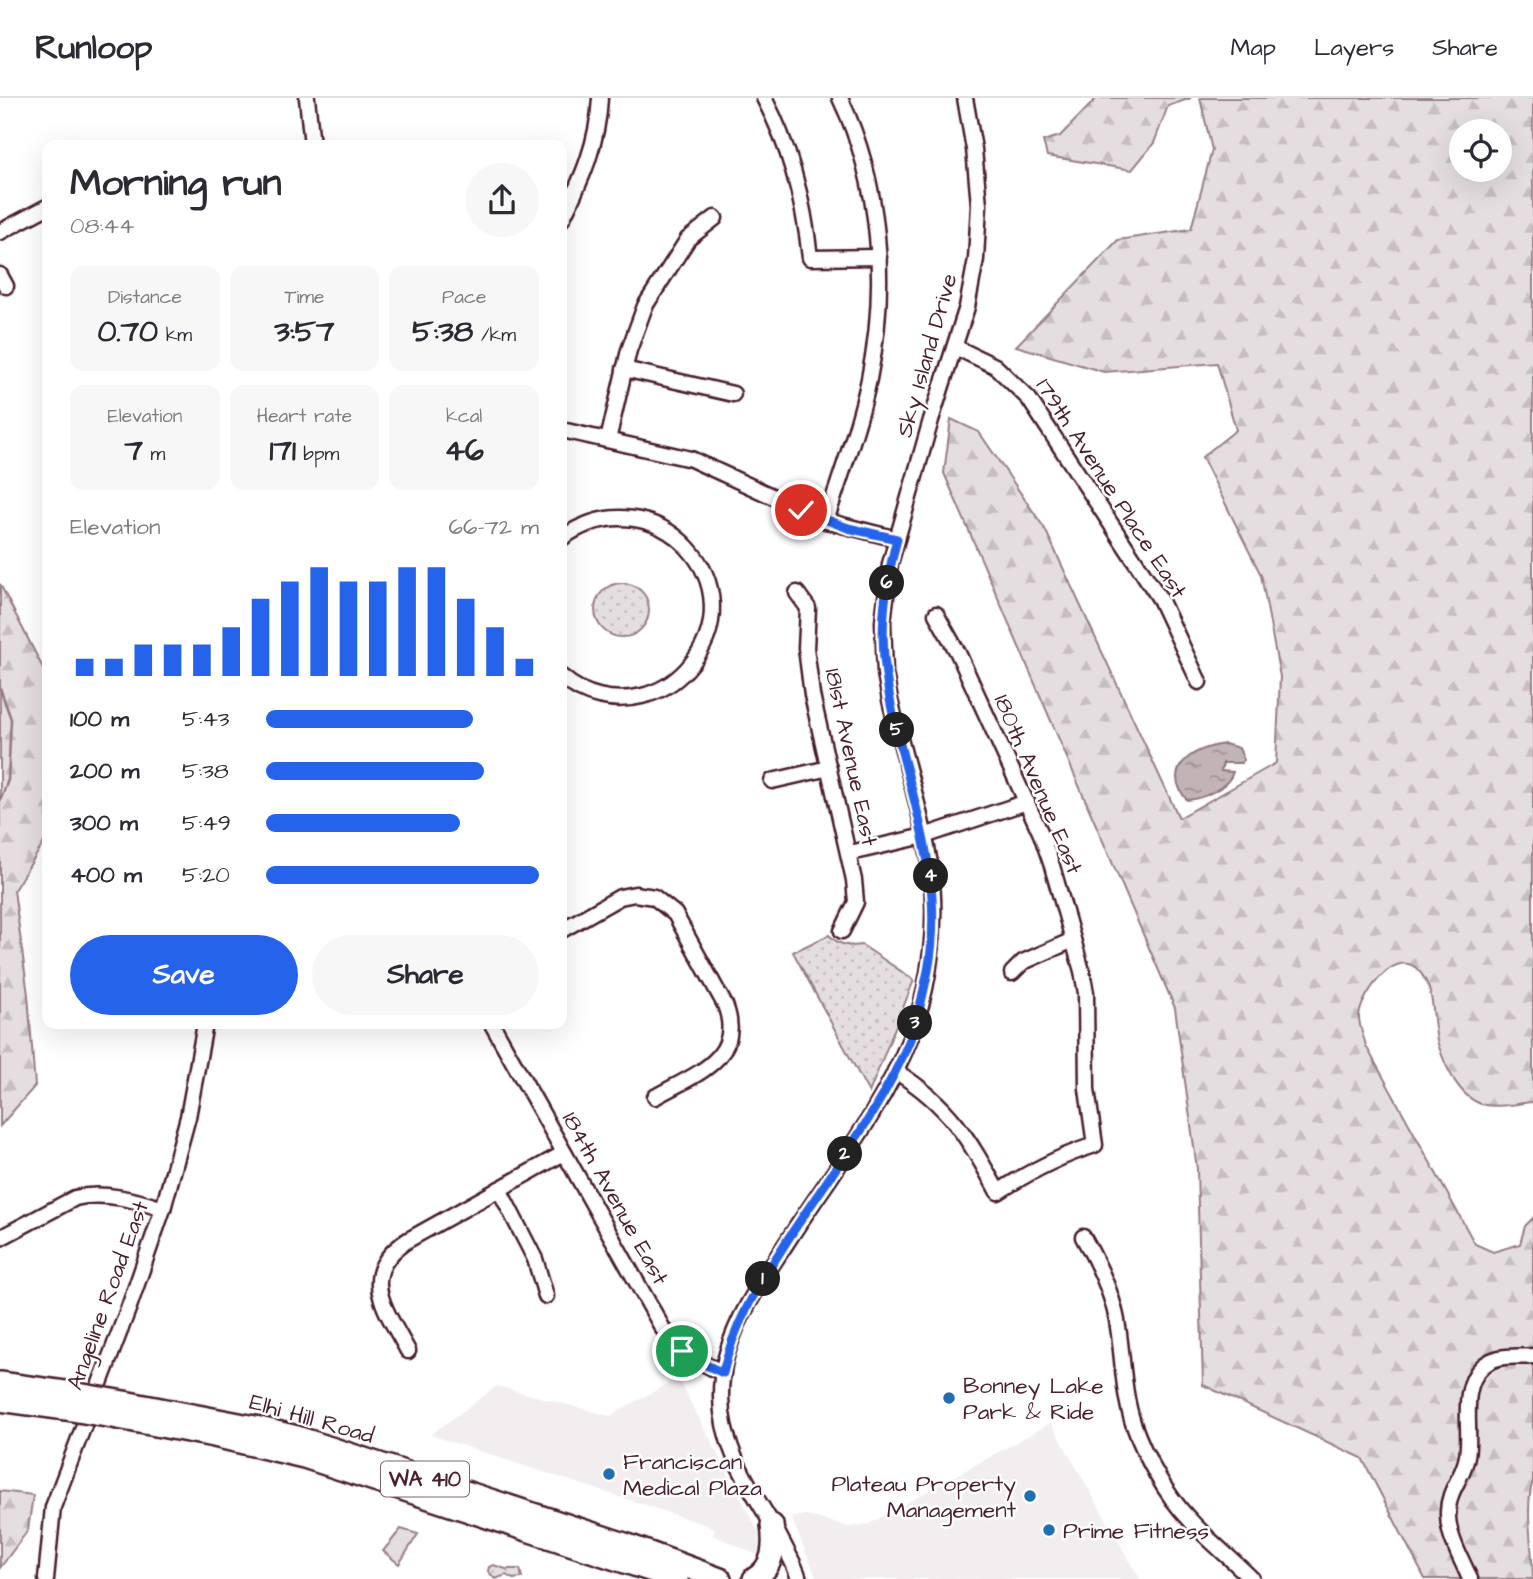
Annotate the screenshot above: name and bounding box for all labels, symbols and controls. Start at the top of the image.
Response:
text: Runloop [35,25,152,71]
text: Map [1231,31,1276,65]
text: Layers [1314,31,1394,65]
text: Share [1432,31,1498,65]
map controls [1449,119,1512,182]
button: locate [1449,119,1512,182]
text: Morning run [70,158,282,210]
button: share [465,163,539,237]
text: 08:44 [70,210,135,242]
street label: Sky Island Drive [888,270,967,441]
text: Distance [108,284,182,311]
text: Time [285,284,324,311]
text: Pace [442,284,486,311]
text: 0.70 [98,311,158,353]
text: 3:57 [275,311,334,353]
text: 5:38 [412,311,473,353]
text: km [158,322,192,349]
text: /km [473,322,516,349]
street label: 179th Avenue Place East [1028,372,1195,605]
text: Elevation [107,403,182,430]
text: Heart rate [257,403,352,430]
text: kcal [446,403,482,430]
text: 7 [124,430,143,472]
text: 171 [270,430,296,472]
text: 46 [445,430,484,472]
text: m [143,441,165,468]
text: bpm [296,441,339,468]
pin [771,480,831,540]
icon: check [782,491,820,529]
text: Elevation [70,511,161,543]
text: 66–72 m [449,511,539,543]
pin: 6 [870,566,904,601]
text: 6 [881,569,892,596]
street label: 181st Avenue East [817,665,886,850]
street label: 180th Avenue East [986,690,1091,880]
text: 100 m [70,703,129,735]
text: 5:43 [182,703,229,735]
pin: 5 [880,712,914,748]
text: 5 [890,716,903,743]
text: 200 m [70,755,139,787]
text: 5:38 [182,755,229,787]
text: 300 m [70,807,138,839]
text: 5:49 [182,807,231,839]
pin: 4 [914,858,948,894]
text: 400 m [70,859,142,891]
text: 5:20 [182,859,230,891]
text: 4 [924,862,937,889]
button: Save [70,935,298,1015]
button: Share [312,935,539,1015]
pin: 3 [898,1006,932,1040]
text: 3 [910,1009,919,1036]
street label: 184th Avenue East [554,1106,676,1291]
pin: 2 [828,1136,862,1172]
text: 2 [839,1140,850,1167]
street label: Angeline Road East [59,1196,158,1395]
pin: 1 [746,1262,780,1296]
text: 1 [761,1265,764,1292]
pin [652,1321,712,1381]
icon: arrive [663,1332,701,1370]
place label: Bonney Lake Park & Ride [963,1370,1104,1428]
street label: Elhi Hill Road [246,1386,378,1452]
marker: Bonney Lake Park & Ride [941,1390,957,1406]
place label: Franciscan Medical Plaza [623,1446,762,1504]
road number: WA 410 [381,1462,469,1496]
marker: Franciscan Medical Plaza [601,1466,617,1482]
place label: Plateau Property Management [832,1468,1017,1527]
marker: Plateau Property Management [1022,1488,1038,1504]
place label: Prime Fitness [1063,1515,1209,1547]
marker: Prime Fitness [1041,1522,1057,1538]

